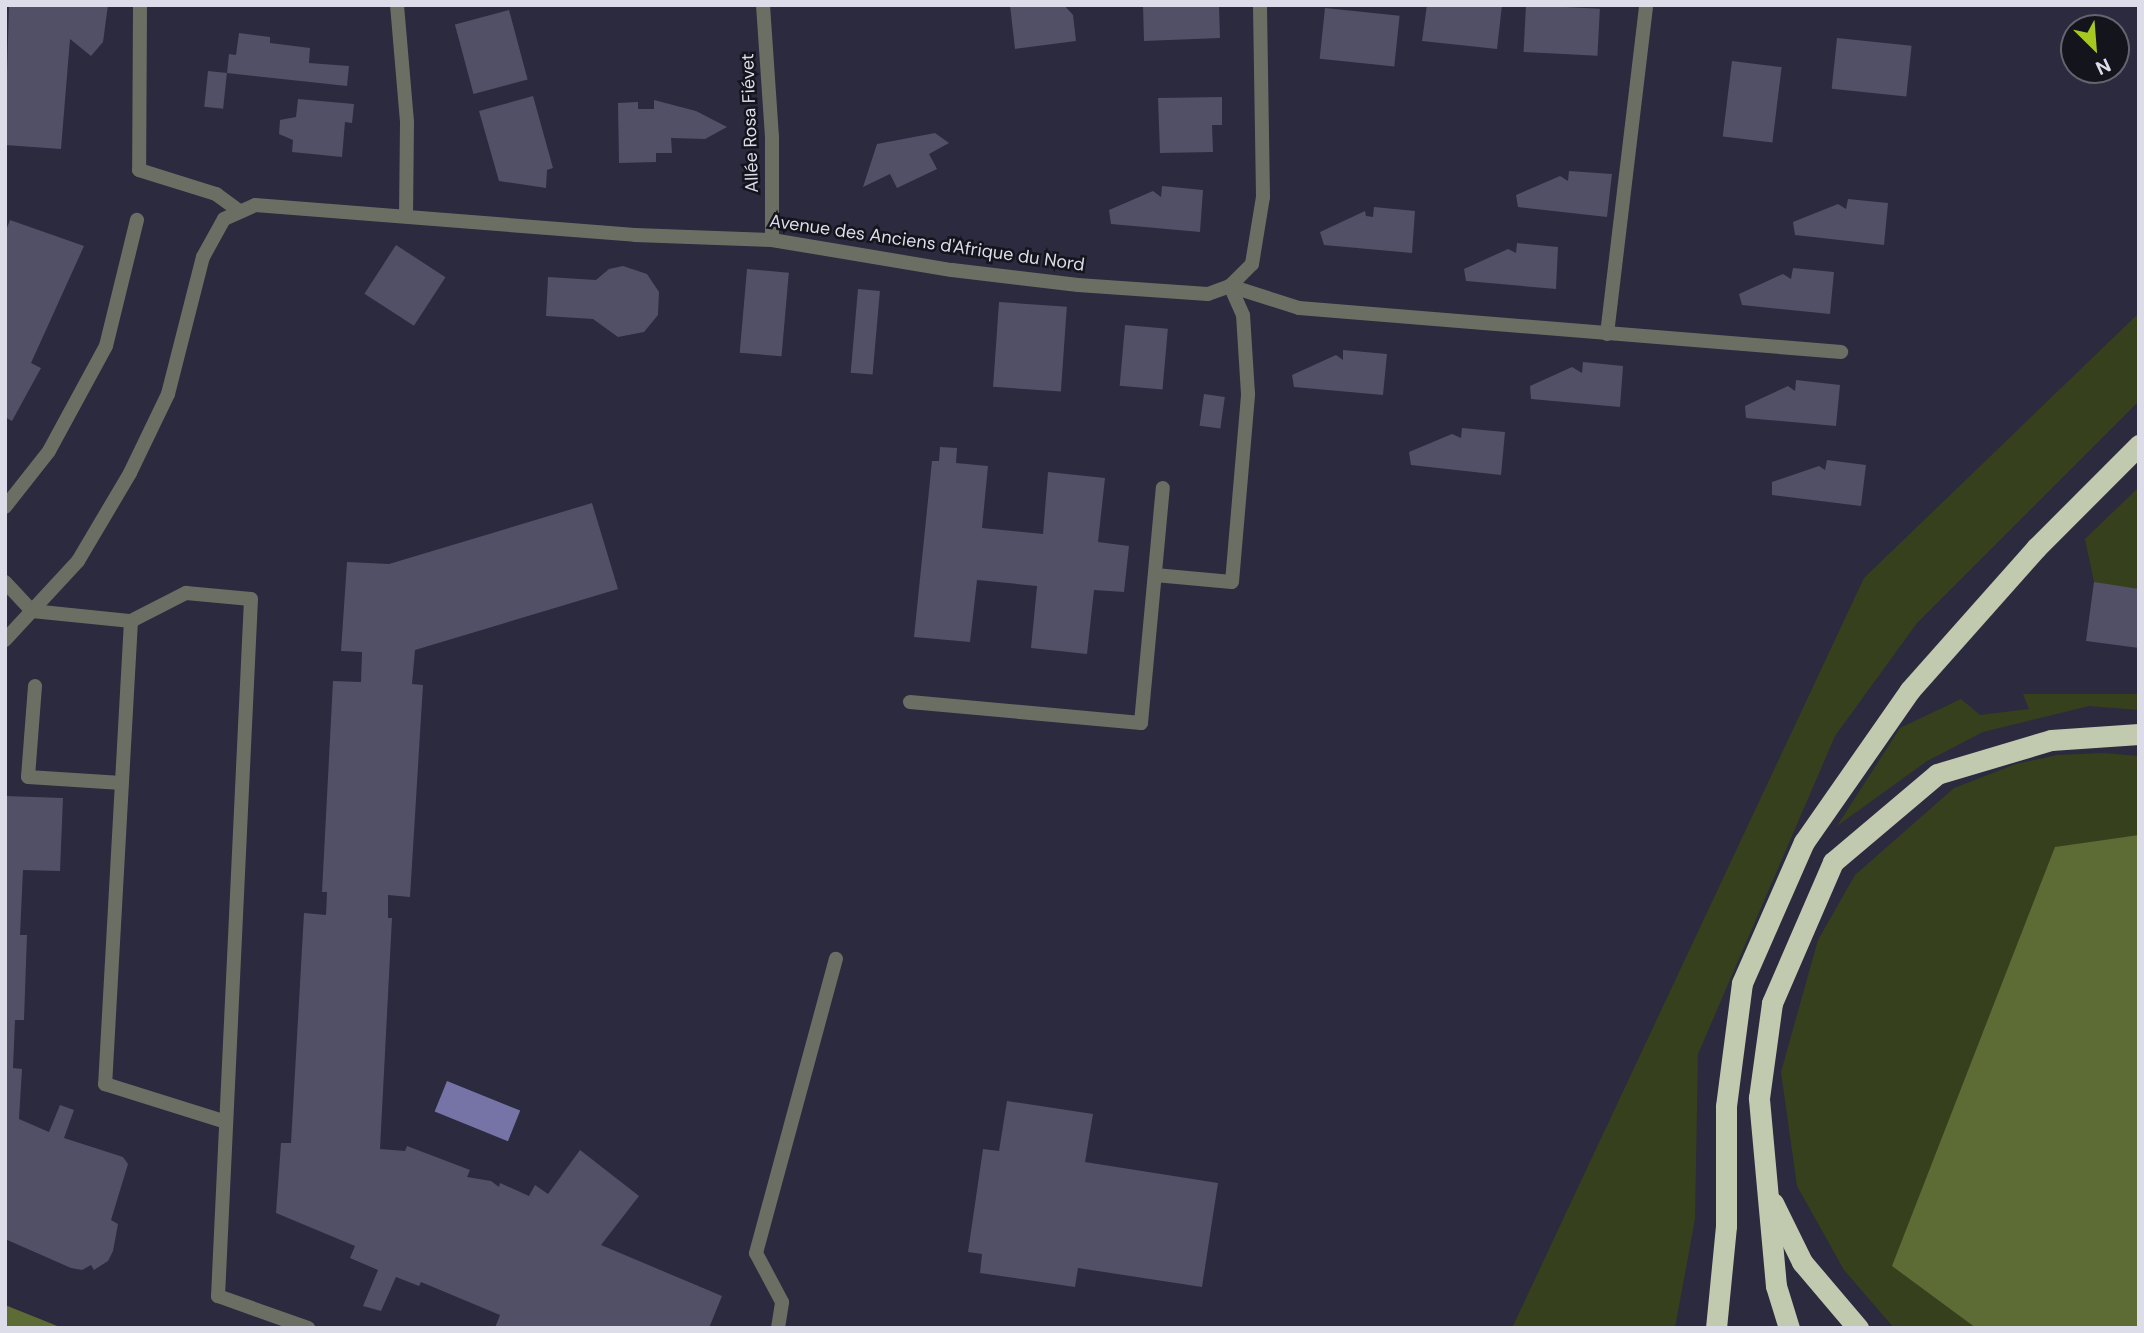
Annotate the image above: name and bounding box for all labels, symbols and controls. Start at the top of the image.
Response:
north arrow [2060,14,2130,84]
text: N [2092,52,2115,81]
street label: Allée Rosa Fiévet [737,53,763,193]
street label: Avenue des Anciens d'Afrique du Nord [768,210,1086,276]

